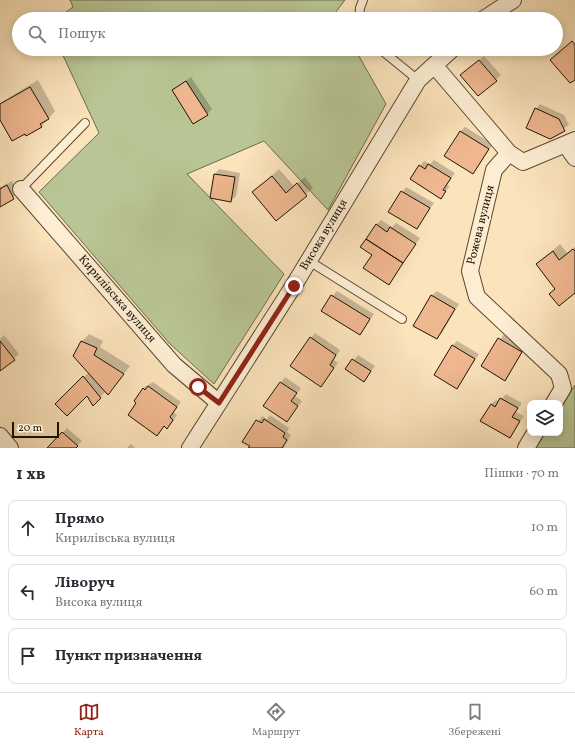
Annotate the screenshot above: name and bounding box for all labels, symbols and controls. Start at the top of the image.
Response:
search box [12,12,563,56]
icon: search [26,23,48,45]
text: Пошук [58,24,106,45]
street label: Рожева вулиця [463,183,499,267]
street label: Висока вулиця [296,196,352,274]
street label: Кирилівська вулиця [75,252,159,346]
route end [285,277,303,295]
route start [189,378,207,396]
map controls [527,400,563,436]
button: layers [527,400,563,436]
scale bar [12,420,59,439]
text: 20 m [18,421,42,436]
text: 1 хв [16,463,46,486]
text: Пішки · 70 m [484,465,559,483]
text: Прямо [55,509,104,530]
icon: ahead [17,517,39,539]
text: 10 m [531,519,558,537]
text: Кирилівська вулиця [55,530,175,548]
text: Ліворуч [55,573,115,594]
icon: left [17,581,39,603]
text: 60 m [530,583,558,601]
text: Висока вулиця [55,594,142,612]
icon: arrive [17,645,39,667]
text: Пункт призначення [55,646,202,667]
tab: Карта [74,701,104,740]
tab: Маршрут [252,701,300,740]
tab: Збережені [448,701,501,740]

